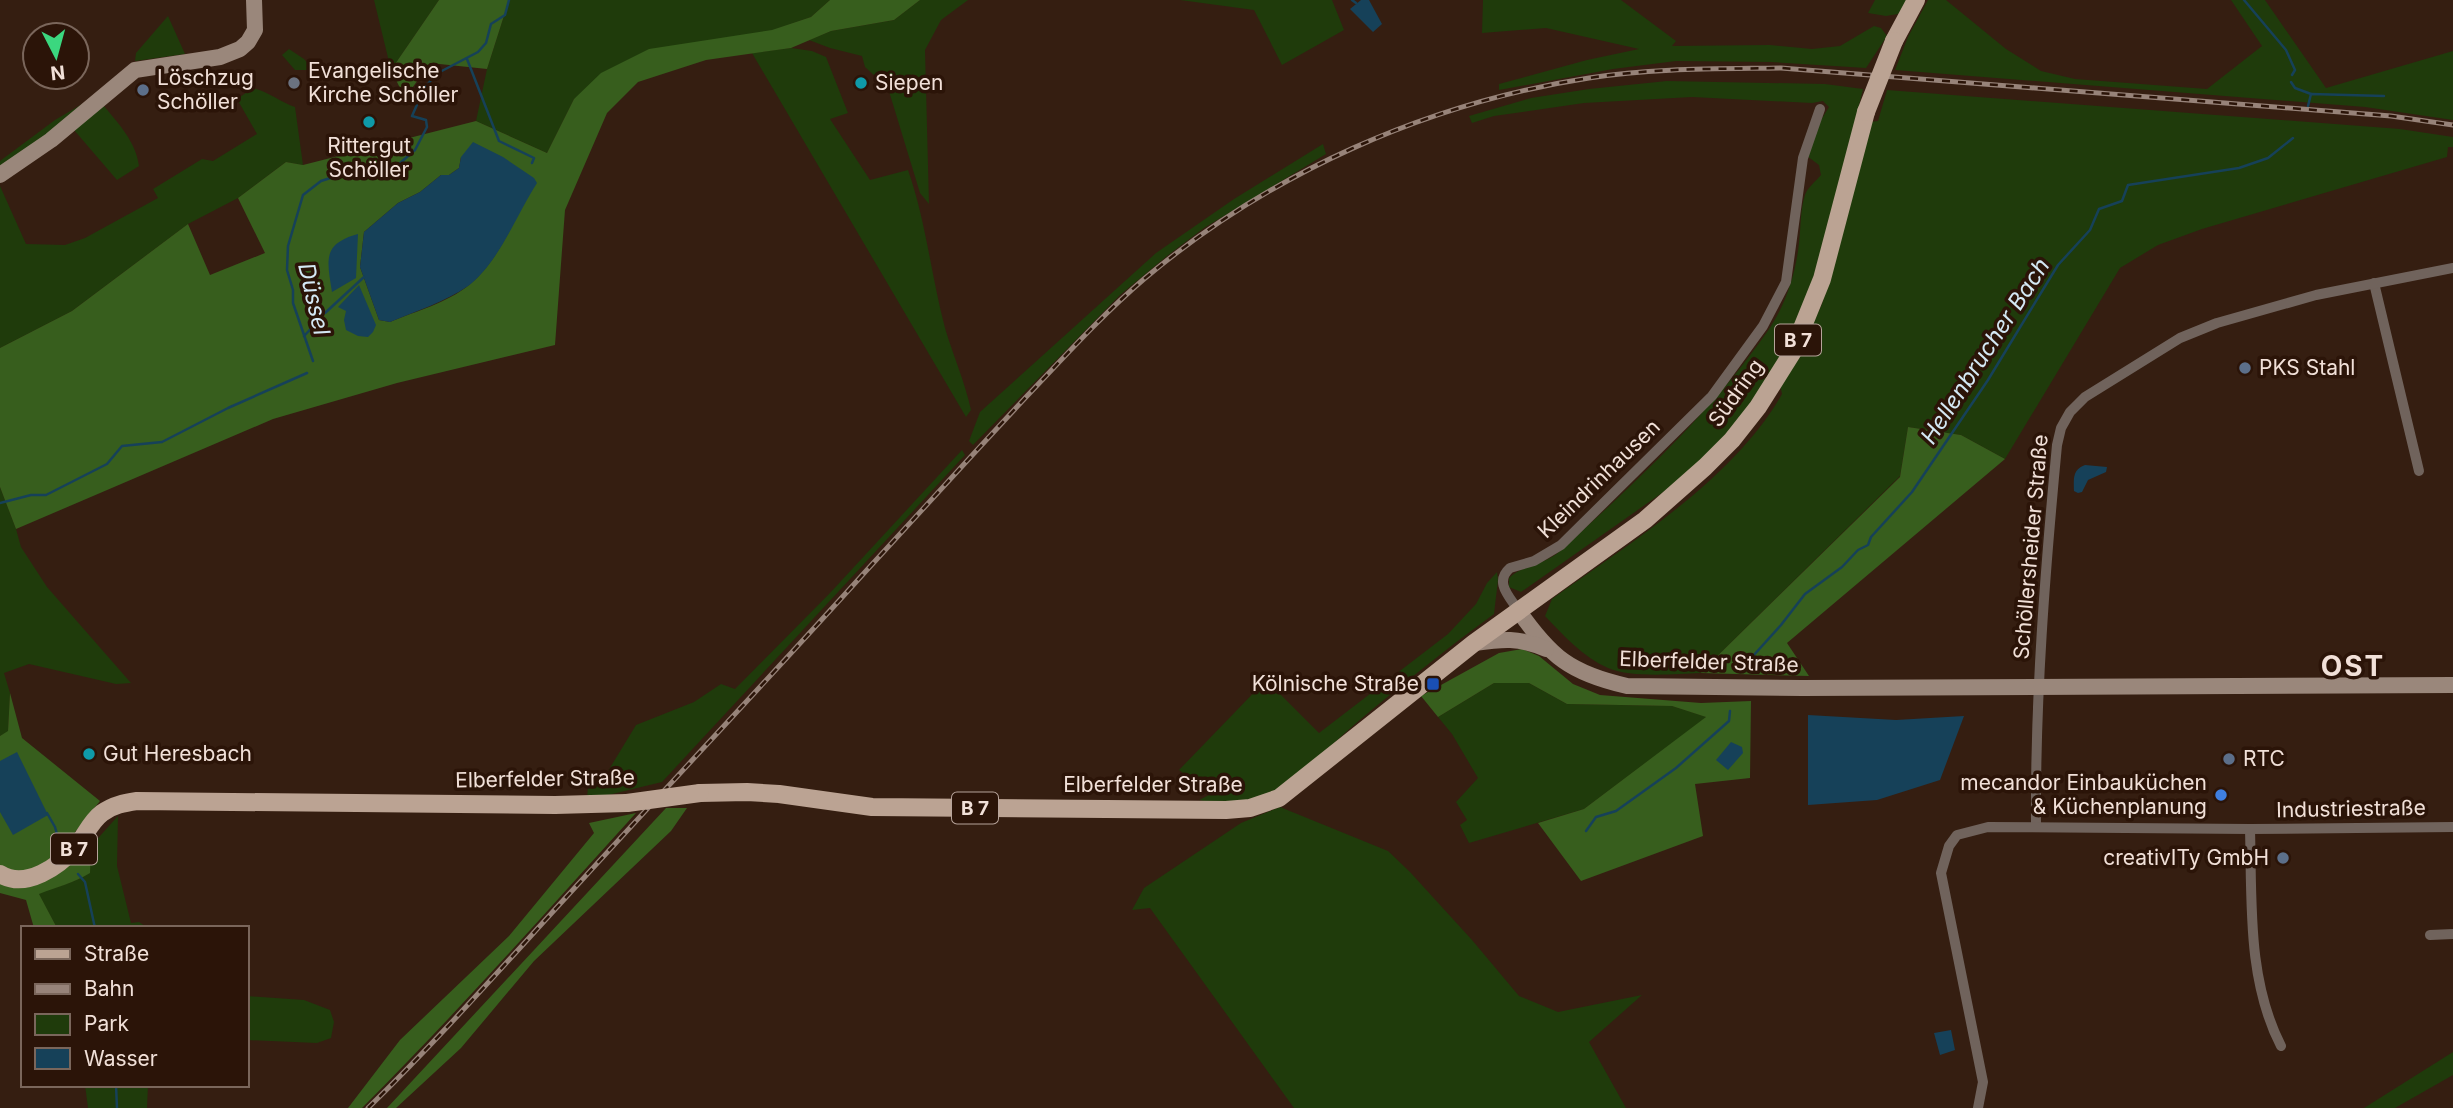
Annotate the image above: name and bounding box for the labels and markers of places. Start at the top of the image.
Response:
place label: Evangelische Kirche Schöller [308,58,459,107]
place label: Löschzug Schöller [157,65,254,114]
place label: Siepen [875,70,943,95]
marker: Evangelische Kirche Schöller [286,75,302,91]
marker: Siepen [853,75,869,91]
marker: Löschzug Schöller [135,82,151,98]
marker: Rittergut Schöller [361,114,377,130]
place label: Rittergut Schöller [327,133,411,182]
place label: PKS Stahl [2259,355,2355,380]
marker: PKS Stahl [2237,360,2253,376]
place label: Kölnische Straße [1252,671,1419,696]
marker: Kölnische Straße [1425,676,1441,692]
place label: Gut Heresbach [103,741,252,766]
marker: Gut Heresbach [81,746,97,762]
place label: RTC [2243,746,2285,771]
marker: RTC [2221,751,2237,767]
place label: mecandor Einbauküchen & Küchenplanung [1960,770,2207,819]
marker: mecandor Einbauküchen & Küchenplanung [2213,787,2229,803]
place label: creativITy GmbH [2103,845,2269,870]
marker: creativITy GmbH [2275,850,2291,866]

